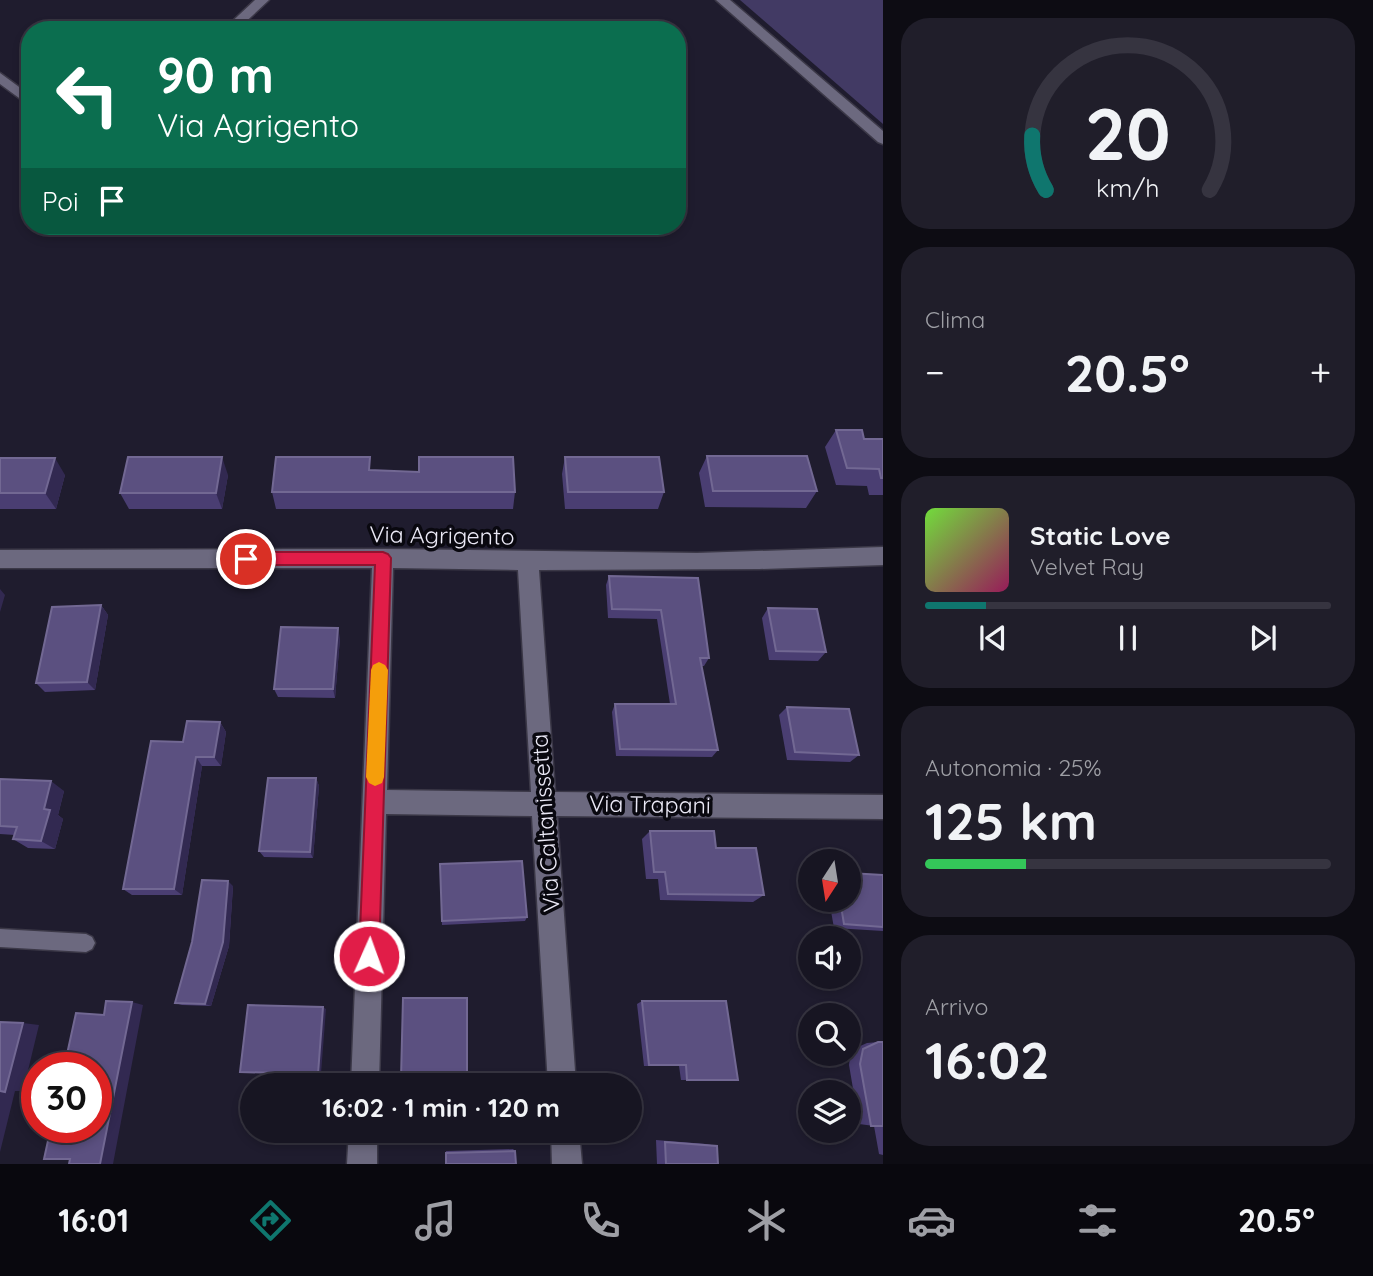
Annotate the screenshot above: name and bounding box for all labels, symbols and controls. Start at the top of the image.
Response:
text: 90 m [157,44,274,105]
icon: left [42,49,133,140]
text: 20 [1085,87,1171,178]
text: Via Agrigento [157,105,359,145]
text: km/h [1096,171,1160,202]
icon: arrive [93,182,131,220]
text: Poi [42,185,79,218]
text: Clima [925,305,985,334]
text: 20.5° [1065,340,1190,405]
text: − [925,348,945,396]
text: + [1310,348,1331,396]
street label: Via Agrigento [369,519,515,551]
text: Static Love [1030,519,1171,552]
pin [216,529,276,589]
icon: arrive [227,540,265,578]
text: Velvet Ray [1030,552,1144,581]
icon: previous [974,619,1012,657]
icon: pause [1109,619,1147,657]
icon: next [1244,619,1282,657]
street label: Via Caltanissetta [524,733,566,913]
text: Autonomia · 25% [925,753,1102,782]
street label: Via Trapani [589,788,711,820]
text: 125 km [925,788,1097,853]
north arrow [798,849,861,912]
map controls [798,849,861,1143]
position arrow [332,919,406,993]
button: sound [798,926,861,989]
text: Arrivo [925,992,988,1021]
button: search [798,1003,861,1066]
text: 16:02 [925,1027,1050,1092]
speed limit sign: 30 [21,1052,112,1143]
button: layers [798,1080,861,1143]
text: 16:02 · 1 min · 120 m [322,1091,560,1124]
icon: directions [246,1196,295,1245]
icon: music [411,1196,460,1245]
icon: phone [576,1196,625,1245]
icon: climate [742,1196,791,1245]
icon: car [907,1196,956,1245]
icon: filters [1073,1196,1122,1245]
text: 16:01 [58,1200,129,1240]
text: 20.5° [1238,1200,1315,1240]

